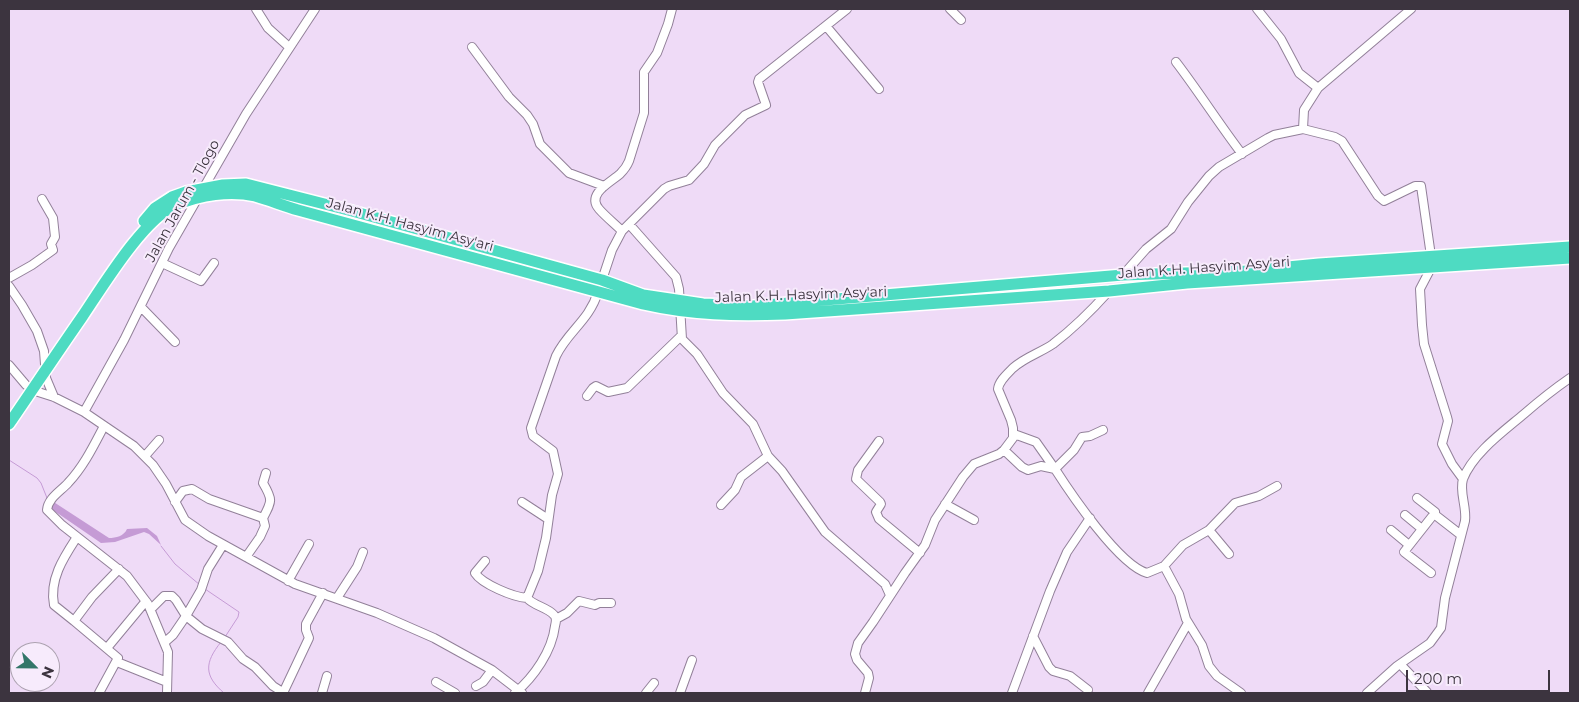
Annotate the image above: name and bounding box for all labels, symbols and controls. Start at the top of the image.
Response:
street label: Jalan Jarum - Tlogo [142,137,224,265]
street label: Jalan K.H. Hasyim Asy'ari [325,195,495,255]
street label: Jalan K.H. Hasyim Asy'ari [1117,254,1291,282]
street label: Jalan K.H. Hasyim Asy'ari [715,284,887,306]
north arrow [10,642,60,692]
scale bar [1409,660,1553,692]
text: N [37,664,58,681]
text: 200 m [1414,669,1462,688]

